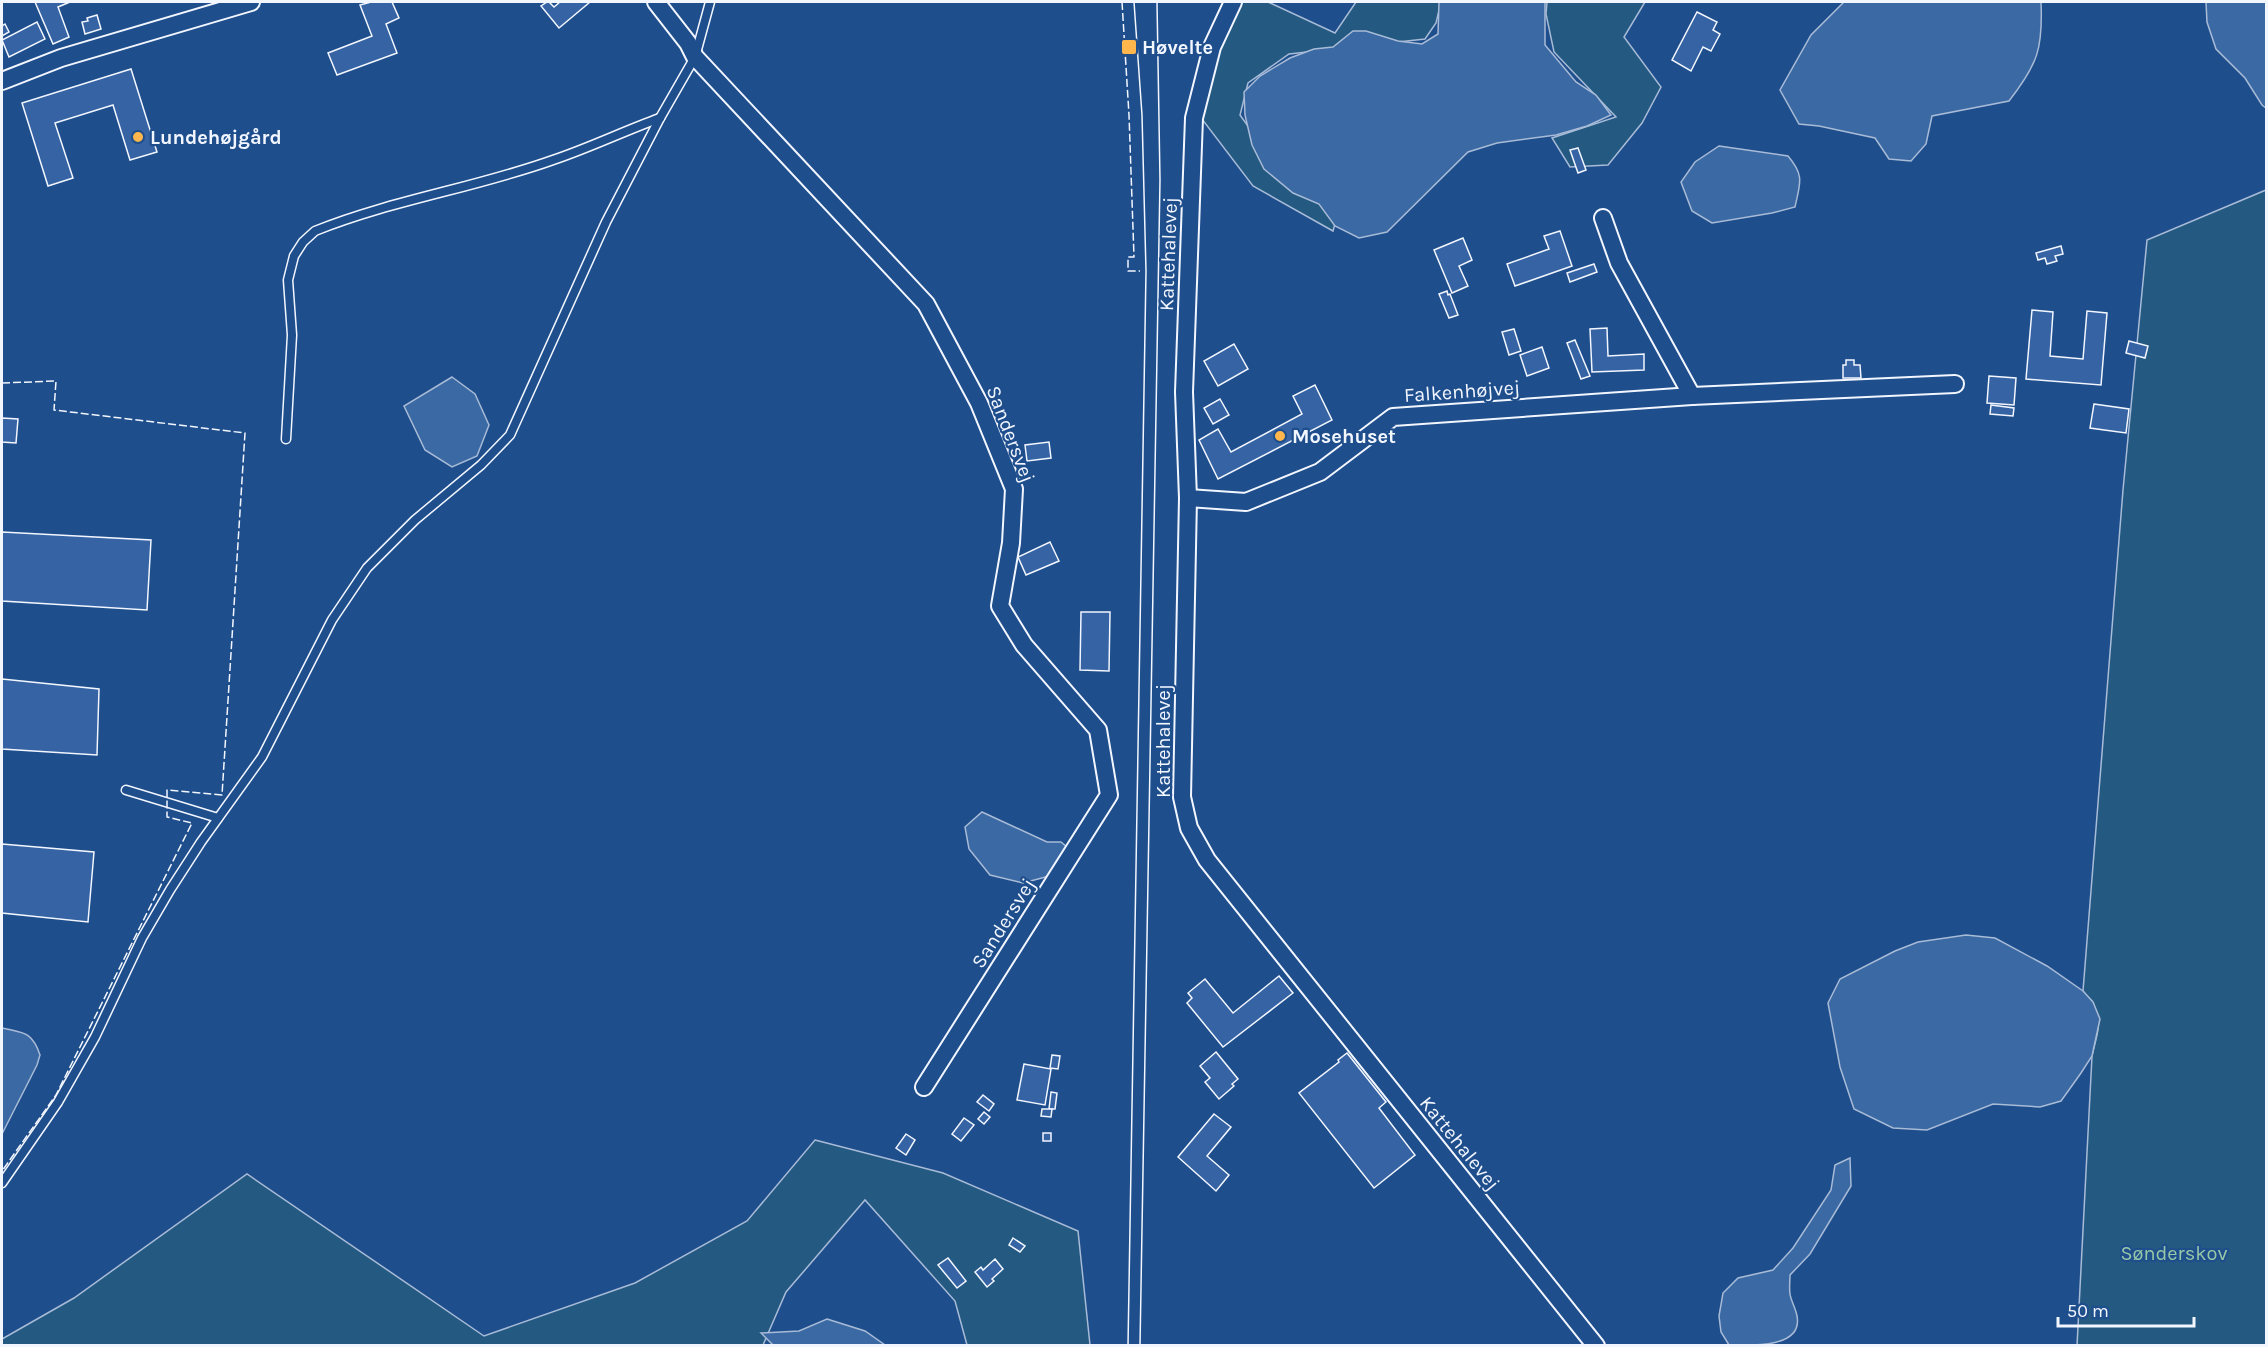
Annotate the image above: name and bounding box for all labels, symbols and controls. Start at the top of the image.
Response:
place label: Høvelte [1142,36,1213,59]
marker: Høvelte [1120,38,1138,56]
place label: Lundehøjgård [150,126,282,149]
marker: Lundehøjgård [131,130,145,144]
street label: Kattehalevej [1155,197,1182,311]
street label: Falkenhøjvej [1403,376,1521,407]
street label: Sandersvej [982,383,1039,486]
place label: Mosehuset [1292,425,1396,448]
marker: Mosehuset [1273,429,1287,443]
street label: Kattehalevej [1152,684,1175,798]
street label: Sandersvej [967,874,1040,972]
street label: Kattehalevej [1415,1092,1504,1195]
park label: Sønderskov [2120,1242,2228,1265]
scale bar [2058,1290,2194,1328]
text: 50 m [2067,1300,2109,1322]

